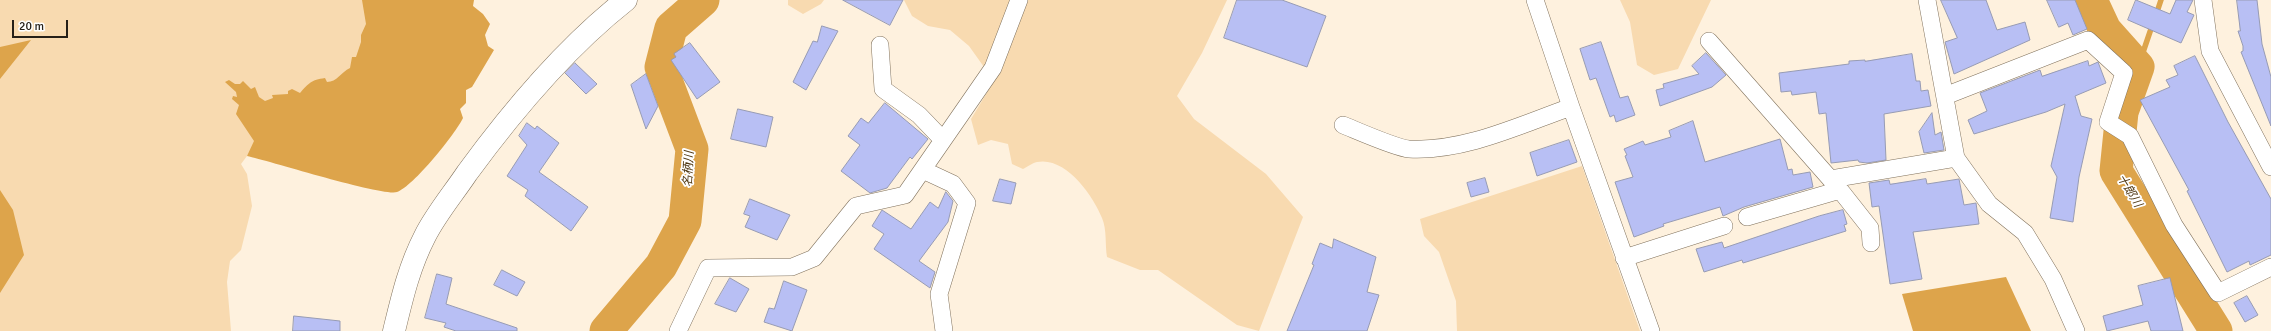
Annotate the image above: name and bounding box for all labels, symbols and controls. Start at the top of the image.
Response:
scale bar [14,12,70,38]
text: 20 m [19,19,44,34]
water label: 名柄川 [681,151,697,187]
water label: 十郎川 [2114,172,2144,210]

